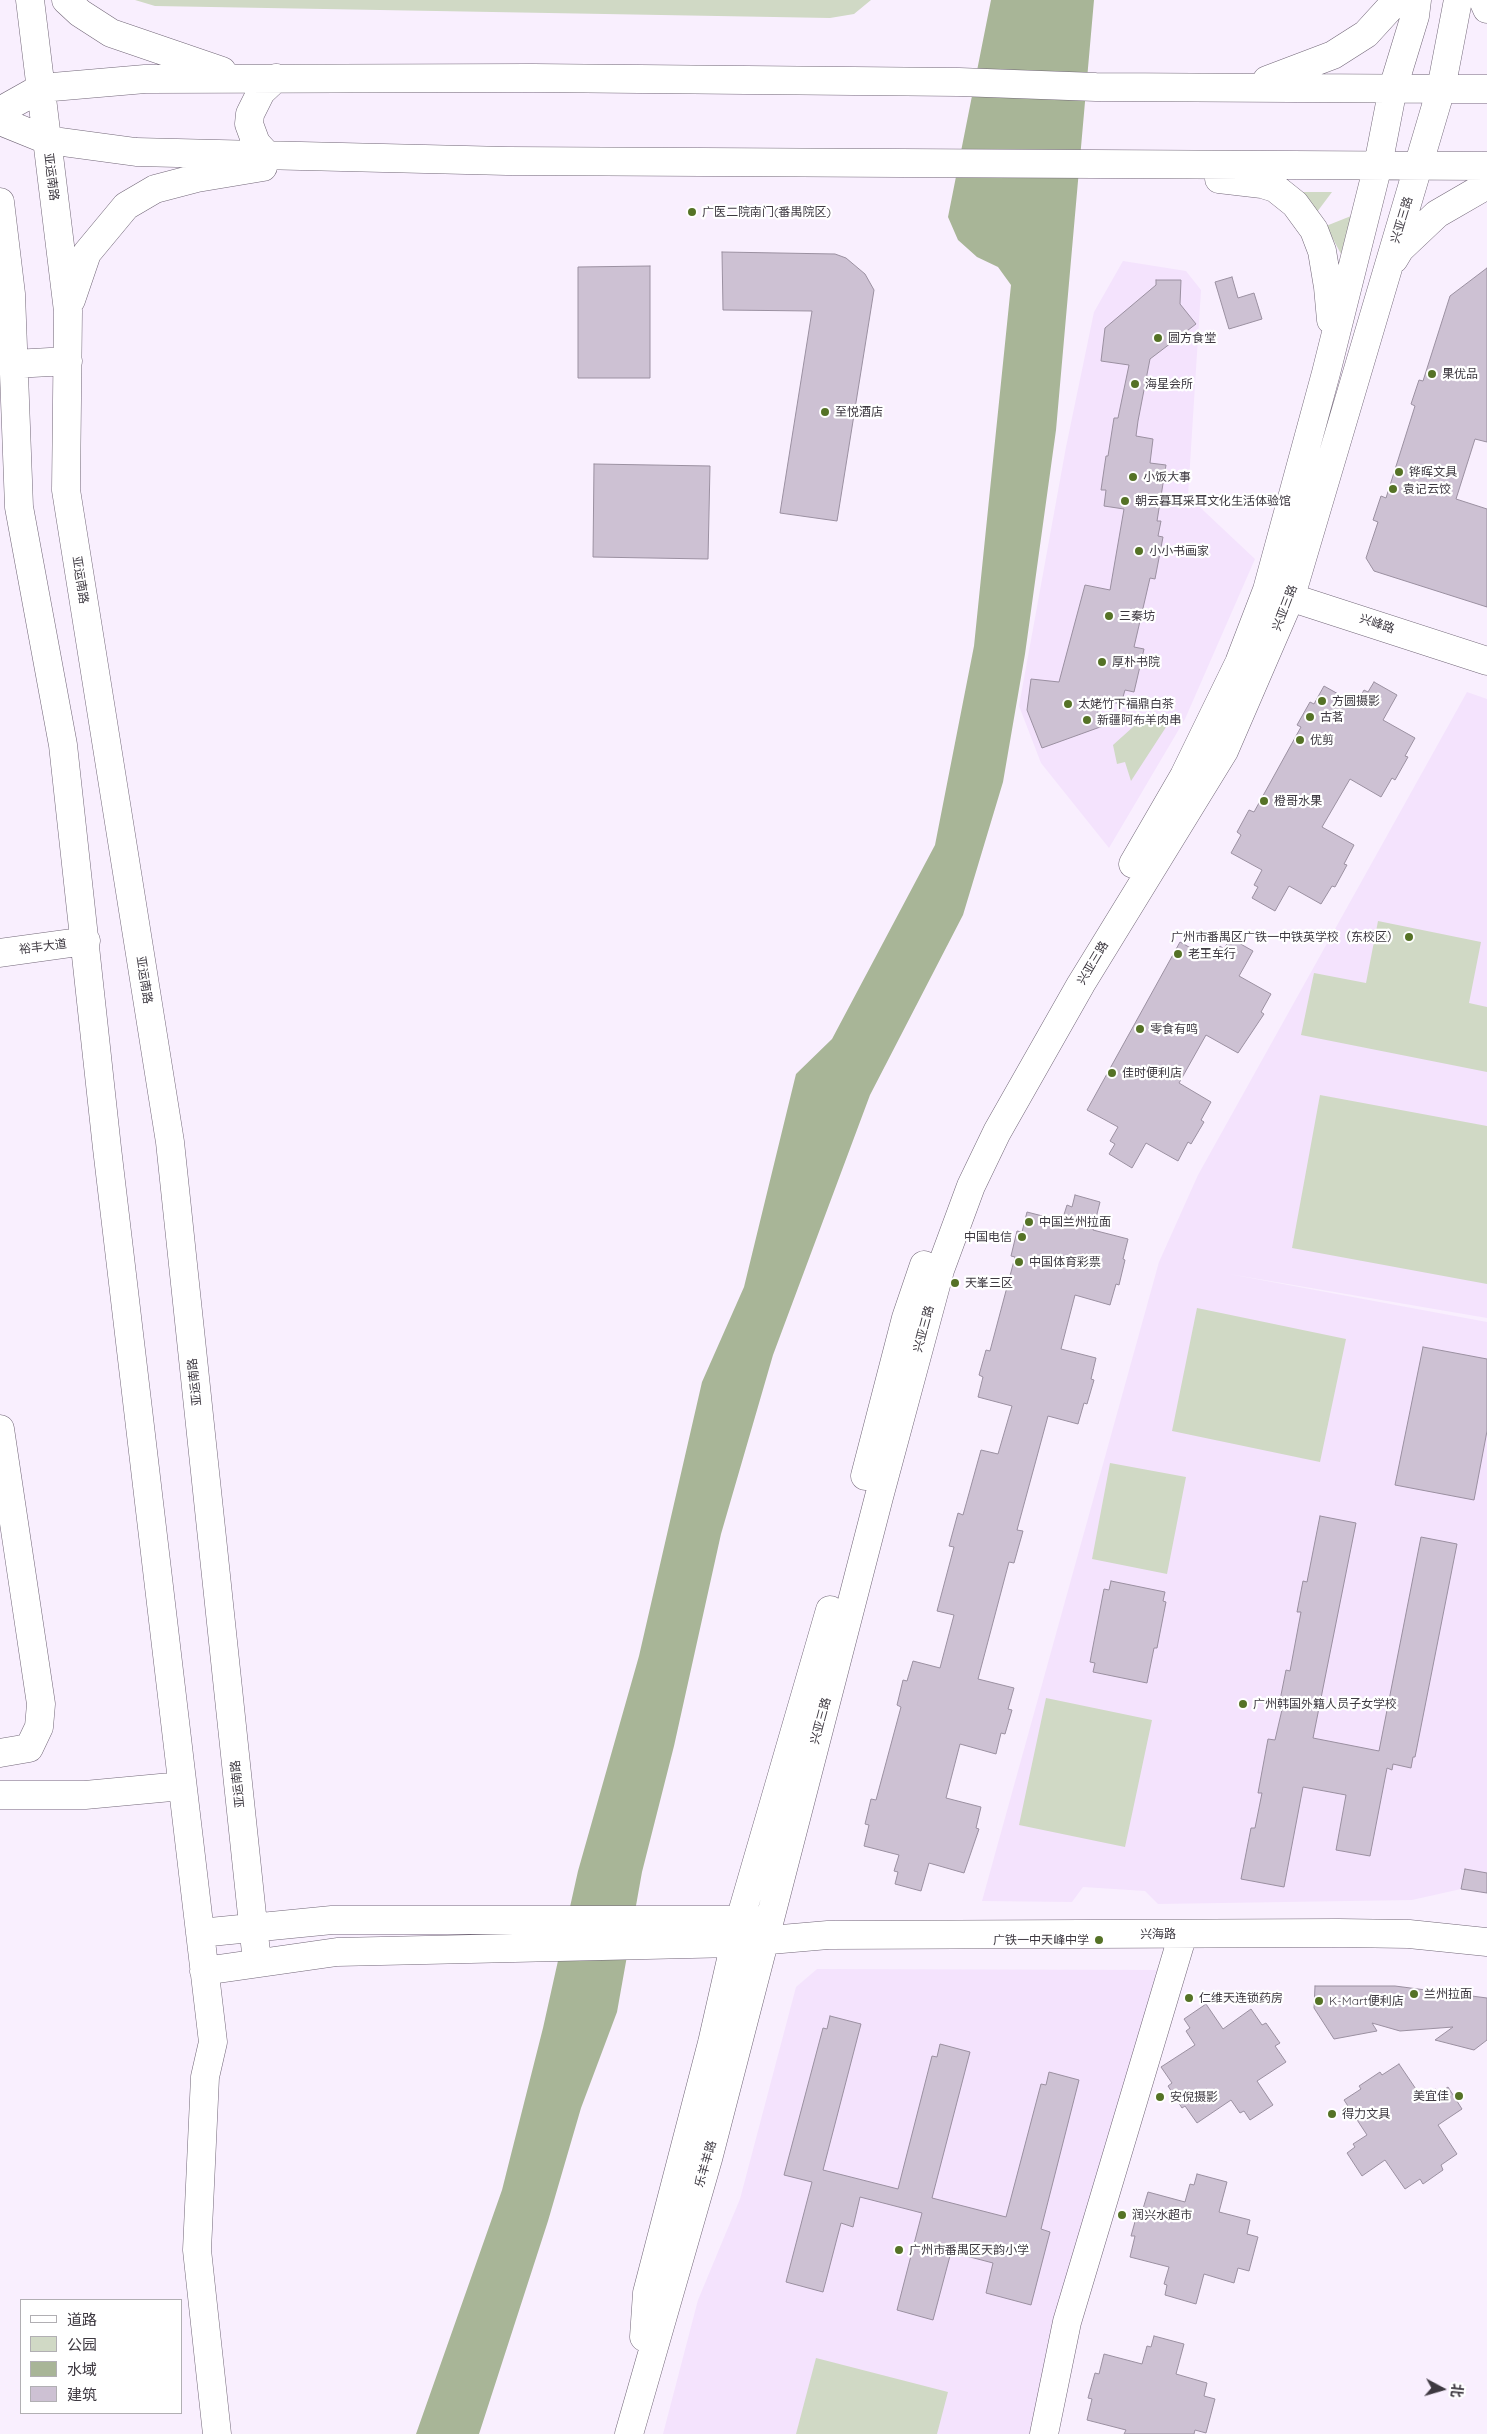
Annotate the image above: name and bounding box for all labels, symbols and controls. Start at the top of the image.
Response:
street label: 亚运南路 [41,152,61,202]
street label: 兴亚三路 [1388,195,1416,245]
place label: 广医二院南门(番禺院区) [702,205,831,219]
marker: 广医二院南门(番禺院区) [686,206,698,218]
place label: 圆方食堂 [1168,331,1216,345]
marker: 圆方食堂 [1152,332,1164,344]
place label: 果优品 [1442,367,1478,381]
marker: 果优品 [1426,368,1438,380]
place label: 海星会所 [1145,377,1193,391]
marker: 海星会所 [1129,378,1141,390]
place label: 至悦酒店 [835,405,883,419]
marker: 至悦酒店 [819,406,831,418]
place label: 铧晖文具 [1409,465,1457,479]
marker: 铧晖文具 [1393,466,1405,478]
place label: 小饭大事 [1143,470,1191,484]
marker: 小饭大事 [1127,471,1139,483]
place label: 袁记云饺 [1403,482,1451,496]
marker: 袁记云饺 [1387,483,1399,495]
place label: 朝云暮耳采耳文化生活体验馆 [1135,494,1291,508]
marker: 朝云暮耳采耳文化生活体验馆 [1119,495,1131,507]
place label: 小小书画家 [1149,544,1209,558]
marker: 小小书画家 [1133,545,1145,557]
street label: 亚运南路 [69,555,91,605]
street label: 兴亚三路 [1270,583,1300,633]
place label: 三秦坊 [1119,609,1155,623]
marker: 三秦坊 [1103,610,1115,622]
street label: 兴峰路 [1358,612,1396,636]
place label: 厚朴书院 [1112,655,1160,669]
marker: 厚朴书院 [1096,656,1108,668]
place label: 方圆摄影 [1332,694,1380,708]
marker: 方圆摄影 [1316,695,1328,707]
place label: 太姥竹下福鼎白茶 [1078,697,1174,711]
marker: 太姥竹下福鼎白茶 [1062,698,1074,710]
place label: 古茗 [1320,710,1344,724]
marker: 古茗 [1304,711,1316,723]
place label: 新疆阿布羊肉串 [1097,713,1181,727]
marker: 新疆阿布羊肉串 [1081,714,1093,726]
place label: 优剪 [1310,733,1334,747]
marker: 优剪 [1294,734,1306,746]
place label: 橙哥水果 [1274,794,1322,808]
marker: 橙哥水果 [1258,795,1270,807]
place label: 广州市番禺区广铁一中铁英学校（东校区） [1171,930,1399,944]
marker: 广州市番禺区广铁一中铁英学校（东校区） [1403,931,1415,943]
street label: 裕丰大道 [18,937,68,957]
street label: 兴亚三路 [1074,939,1112,987]
place label: 老王车行 [1188,947,1236,961]
marker: 老王车行 [1172,948,1184,960]
street label: 亚运南路 [133,955,155,1005]
place label: 零食有鸣 [1150,1022,1198,1036]
marker: 零食有鸣 [1134,1023,1146,1035]
place label: 佳时便利店 [1122,1066,1182,1080]
marker: 佳时便利店 [1106,1067,1118,1079]
place label: 中国兰州拉面 [1039,1215,1111,1229]
marker: 中国兰州拉面 [1023,1216,1035,1228]
place label: 中国电信 [964,1230,1012,1244]
marker: 中国电信 [1016,1231,1028,1243]
place label: 中国体育彩票 [1029,1255,1101,1269]
marker: 中国体育彩票 [1013,1256,1025,1268]
place label: 天峯三区 [965,1276,1013,1290]
marker: 天峯三区 [949,1277,961,1289]
street label: 兴亚三路 [911,1304,937,1354]
street label: 亚运南路 [185,1357,205,1407]
street label: 兴亚三路 [808,1696,834,1746]
place label: 广州韩国外籍人员子女学校 [1253,1697,1397,1711]
marker: 广州韩国外籍人员子女学校 [1237,1698,1249,1710]
street label: 亚运南路 [228,1759,248,1809]
street label: 兴海路 [1140,1927,1176,1941]
place label: 广铁一中天峰中学 [993,1933,1089,1947]
marker: 广铁一中天峰中学 [1093,1934,1105,1946]
place label: 兰州拉面 [1424,1987,1472,2001]
marker: 兰州拉面 [1408,1988,1420,2000]
place label: 仁维天连锁药房 [1199,1991,1283,2005]
marker: 仁维天连锁药房 [1183,1992,1195,2004]
place label: K-Mart便利店 [1329,1994,1404,2008]
marker: K-Mart便利店 [1313,1995,1325,2007]
place label: 美宜佳 [1413,2089,1449,2103]
place label: 安倪摄影 [1170,2090,1218,2104]
marker: 美宜佳 [1453,2090,1465,2102]
marker: 安倪摄影 [1154,2091,1166,2103]
place label: 得力文具 [1342,2107,1390,2121]
marker: 得力文具 [1326,2108,1338,2120]
street label: 乐羊羊路 [692,2139,720,2189]
place label: 润兴水超市 [1132,2208,1192,2222]
marker: 润兴水超市 [1116,2209,1128,2221]
place label: 广州市番禺区天韵小学 [909,2243,1029,2257]
marker: 广州市番禺区天韵小学 [893,2244,905,2256]
legend [20,2299,182,2414]
text: 道路 [67,2310,97,2329]
text: 公园 [67,2335,97,2354]
text: 水域 [67,2360,97,2379]
north arrow [1417,2364,1467,2414]
text: 北 [1447,2383,1467,2398]
text: 建筑 [67,2385,97,2404]

